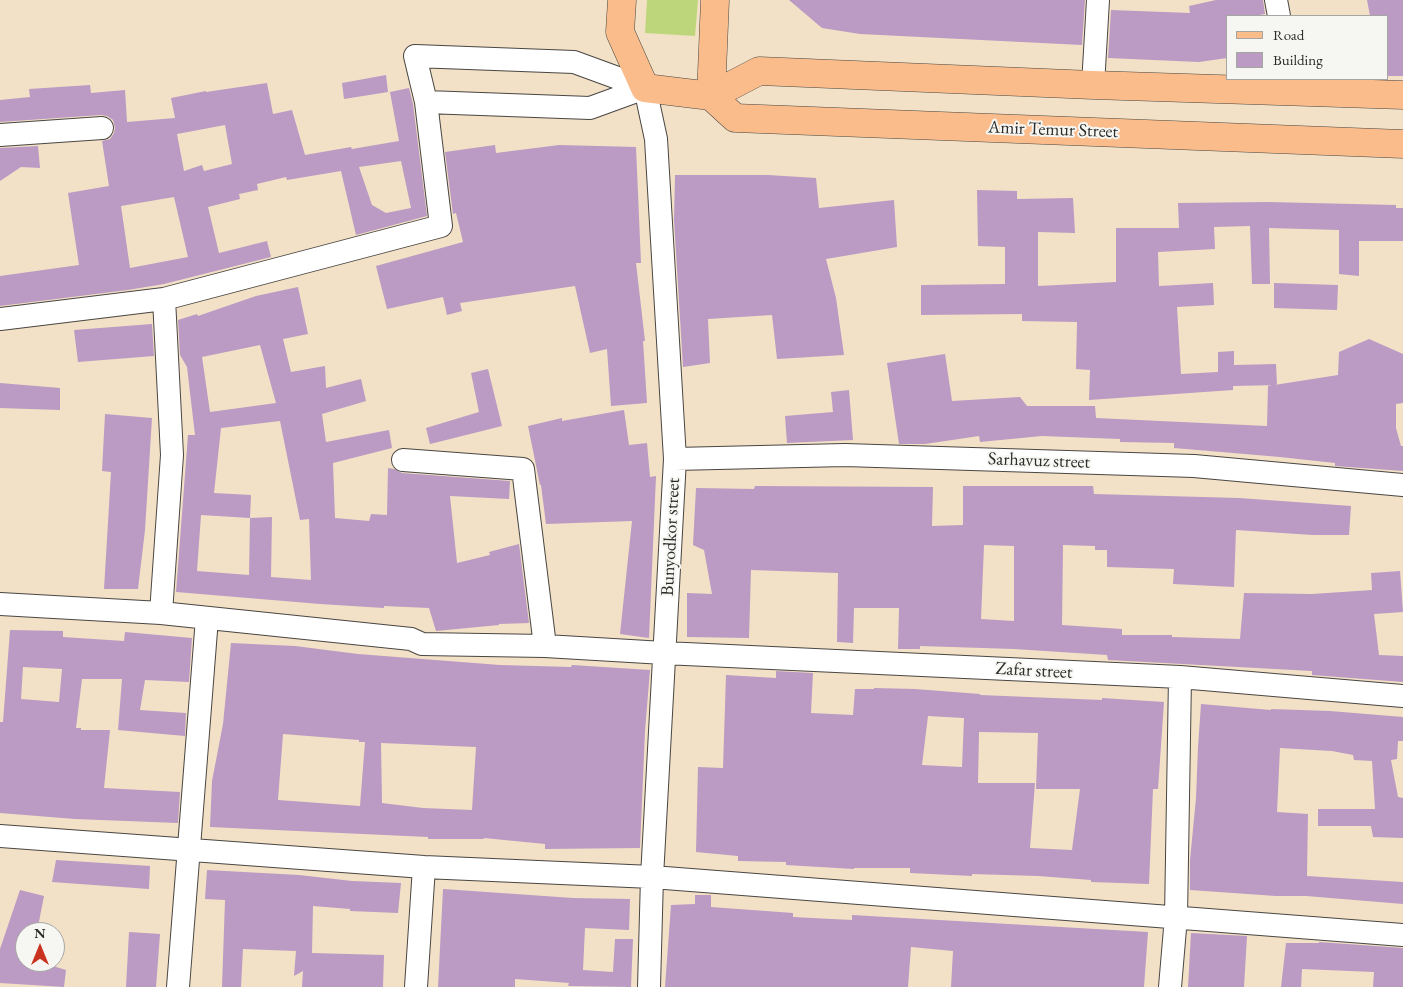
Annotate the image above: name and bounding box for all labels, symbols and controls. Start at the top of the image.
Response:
legend [1226,15,1388,80]
text: Road [1273,25,1304,44]
text: Building [1273,50,1323,69]
street label: Amir Temur Street [988,117,1118,143]
street label: Sarhavuz street [987,448,1091,474]
street label: Bunyodkor street [657,477,685,597]
street label: Zafar street [995,658,1073,684]
north arrow [15,922,65,972]
text: N [34,924,46,942]

